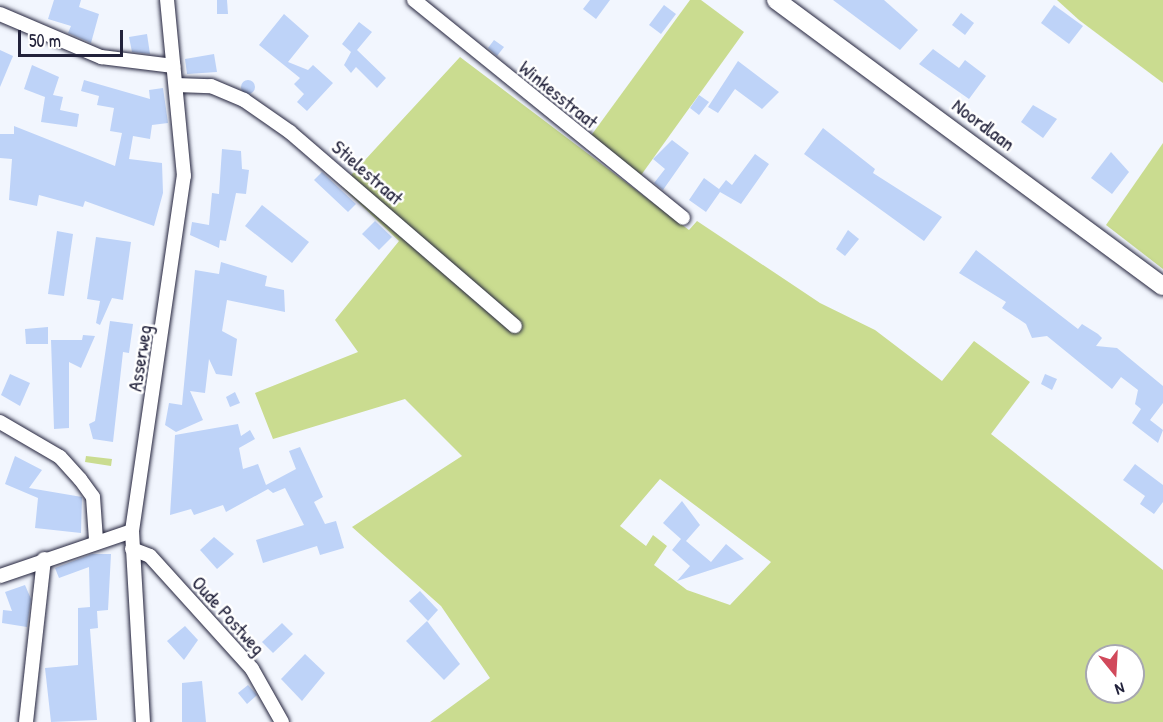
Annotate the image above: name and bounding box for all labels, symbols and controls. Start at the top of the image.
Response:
scale bar [21,18,126,56]
text: 50 m [29,28,61,53]
street label: Winkesstraat [515,55,603,133]
street label: Noordlaan [948,93,1020,155]
street label: Stielestraat [327,135,409,209]
street label: Asserweg [122,323,156,393]
street label: Oude Postweg [187,571,271,659]
north arrow [1085,644,1145,704]
text: N [1113,677,1127,701]

